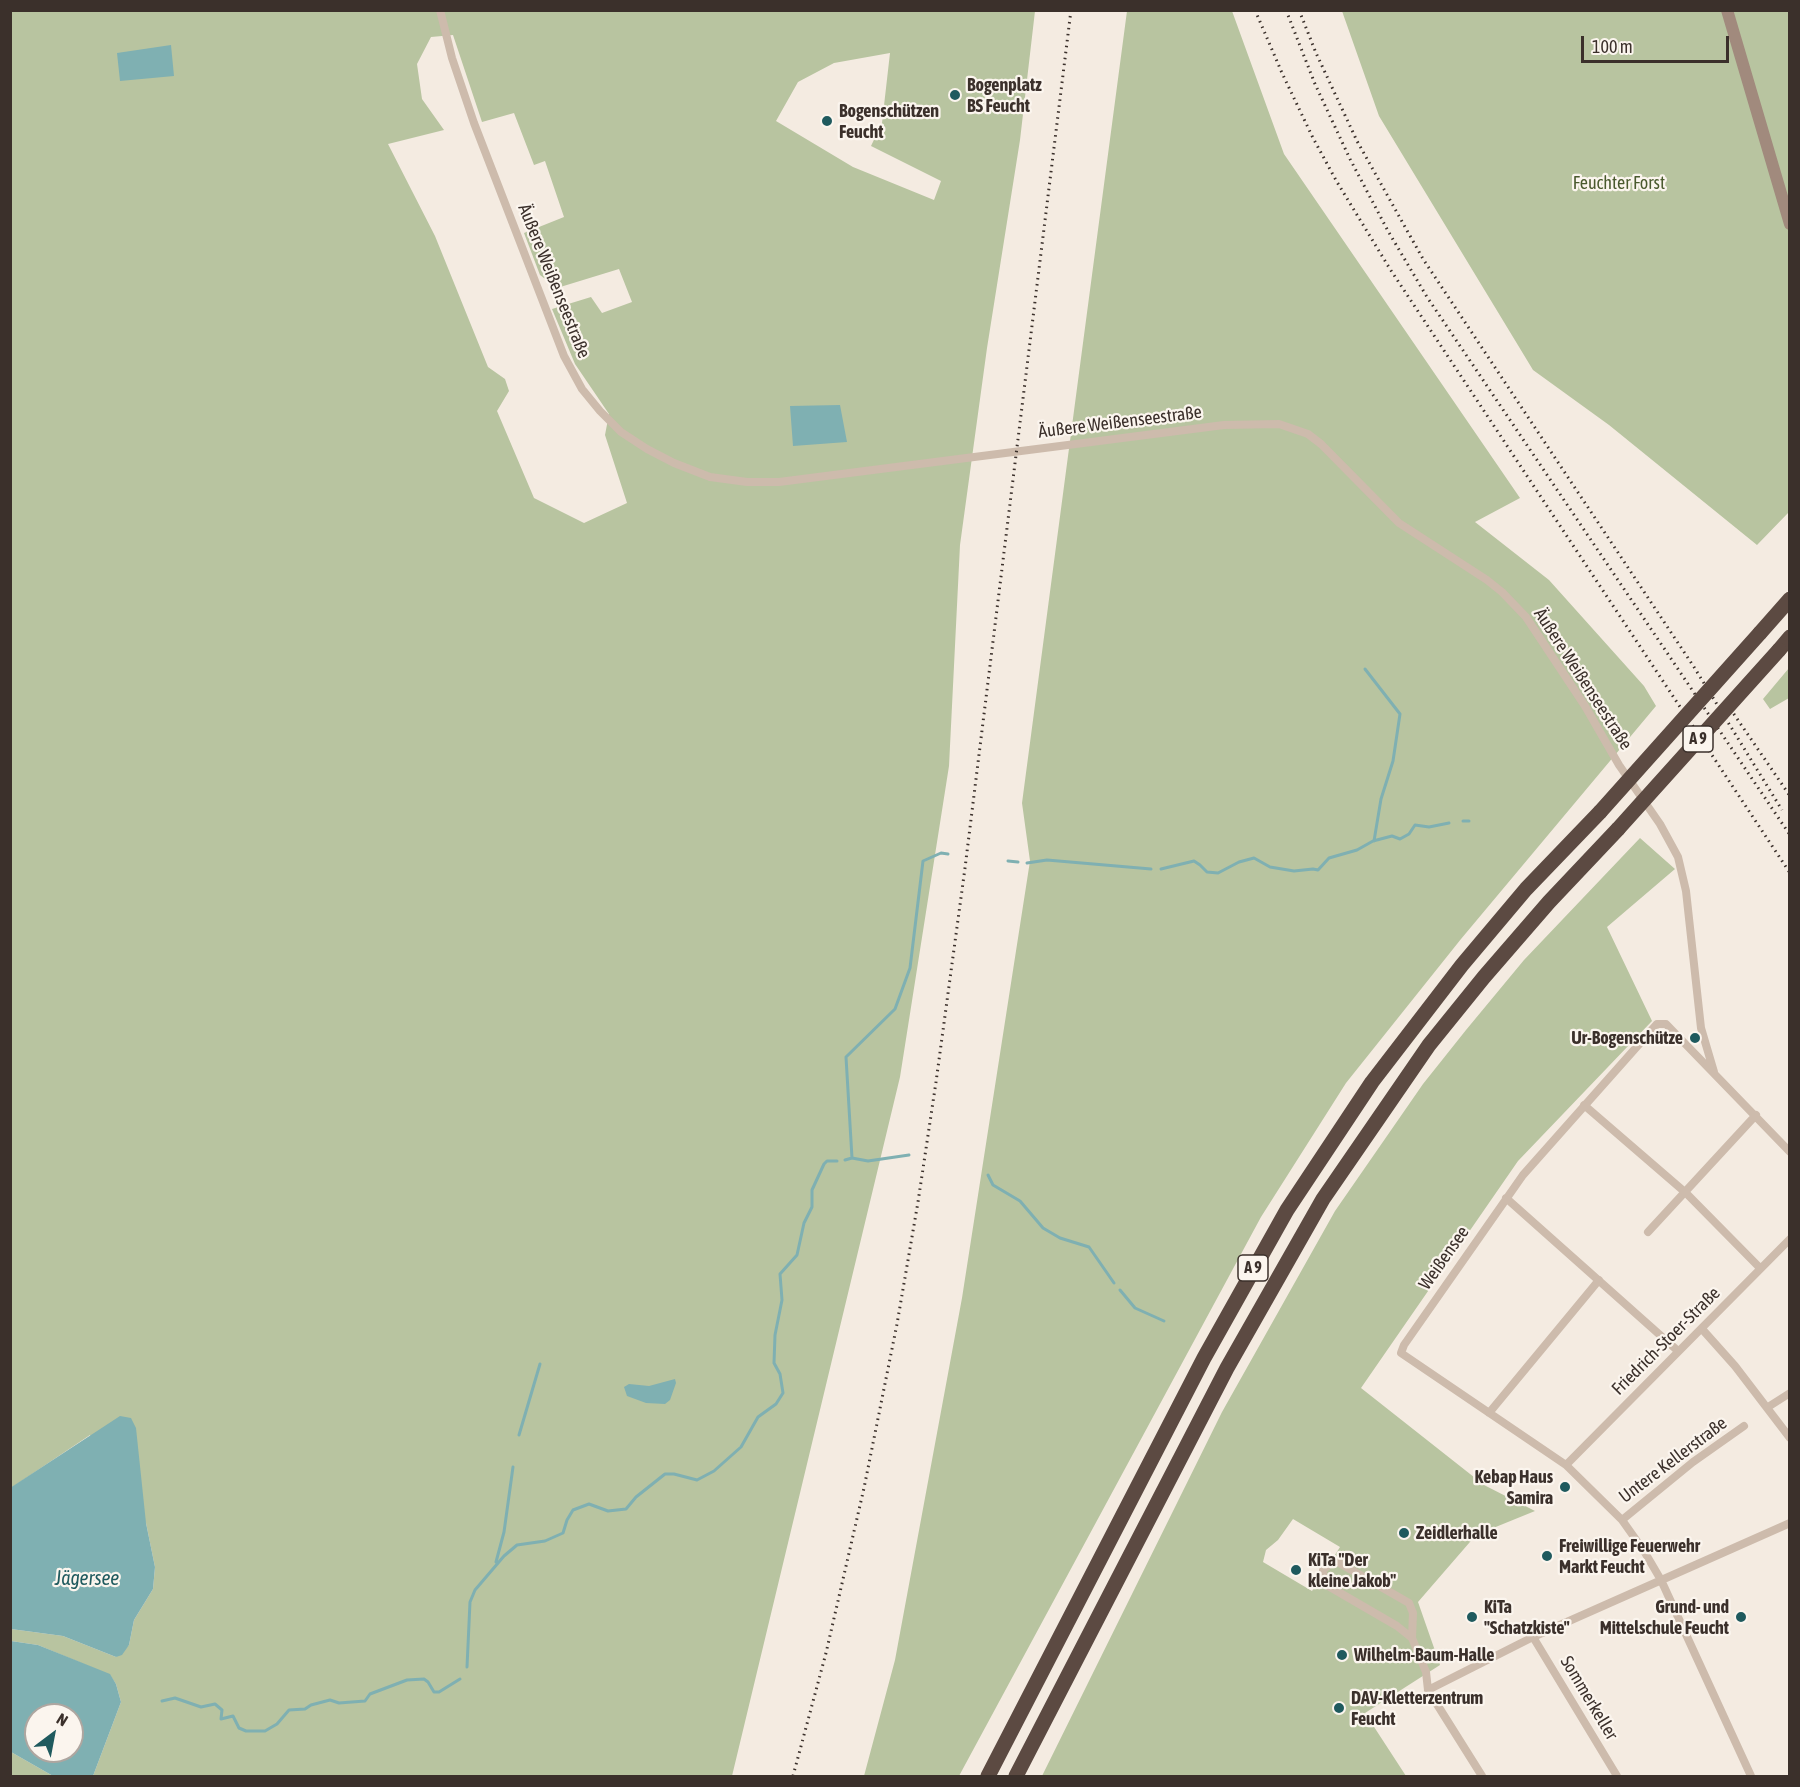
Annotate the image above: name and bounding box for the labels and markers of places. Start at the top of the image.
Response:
place label: Bogenplatz BS Feucht [967,74,1042,116]
marker: Bogenplatz BS Feucht [948,88,962,102]
place label: Bogenschützen Feucht [839,100,939,142]
marker: Bogenschützen Feucht [820,114,834,128]
place label: Ur-Bogenschütze [1571,1027,1683,1049]
marker: Ur-Bogenschütze [1688,1031,1702,1045]
place label: Kebap Haus Samira [1475,1466,1553,1508]
marker: Kebap Haus Samira [1558,1480,1572,1494]
place label: Zeidlerhalle [1416,1522,1498,1544]
marker: Zeidlerhalle [1397,1526,1411,1540]
place label: Freiwillige Feuerwehr Markt Feucht [1559,1535,1700,1578]
place label: KiTa "Der kleine Jakob" [1308,1549,1396,1592]
marker: Freiwillige Feuerwehr Markt Feucht [1540,1549,1554,1563]
marker: KiTa "Der kleine Jakob" [1289,1563,1303,1577]
place label: KiTa "Schatzkiste" [1484,1596,1570,1638]
place label: Grund- und Mittelschule Feucht [1600,1596,1729,1638]
marker: KiTa "Schatzkiste" [1465,1610,1479,1624]
marker: Grund- und Mittelschule Feucht [1734,1610,1748,1624]
place label: Wilhelm-Baum-Halle [1354,1644,1495,1666]
marker: Wilhelm-Baum-Halle [1335,1648,1349,1662]
place label: DAV-Kletterzentrum Feucht [1351,1687,1483,1730]
marker: DAV-Kletterzentrum Feucht [1332,1701,1346,1715]

